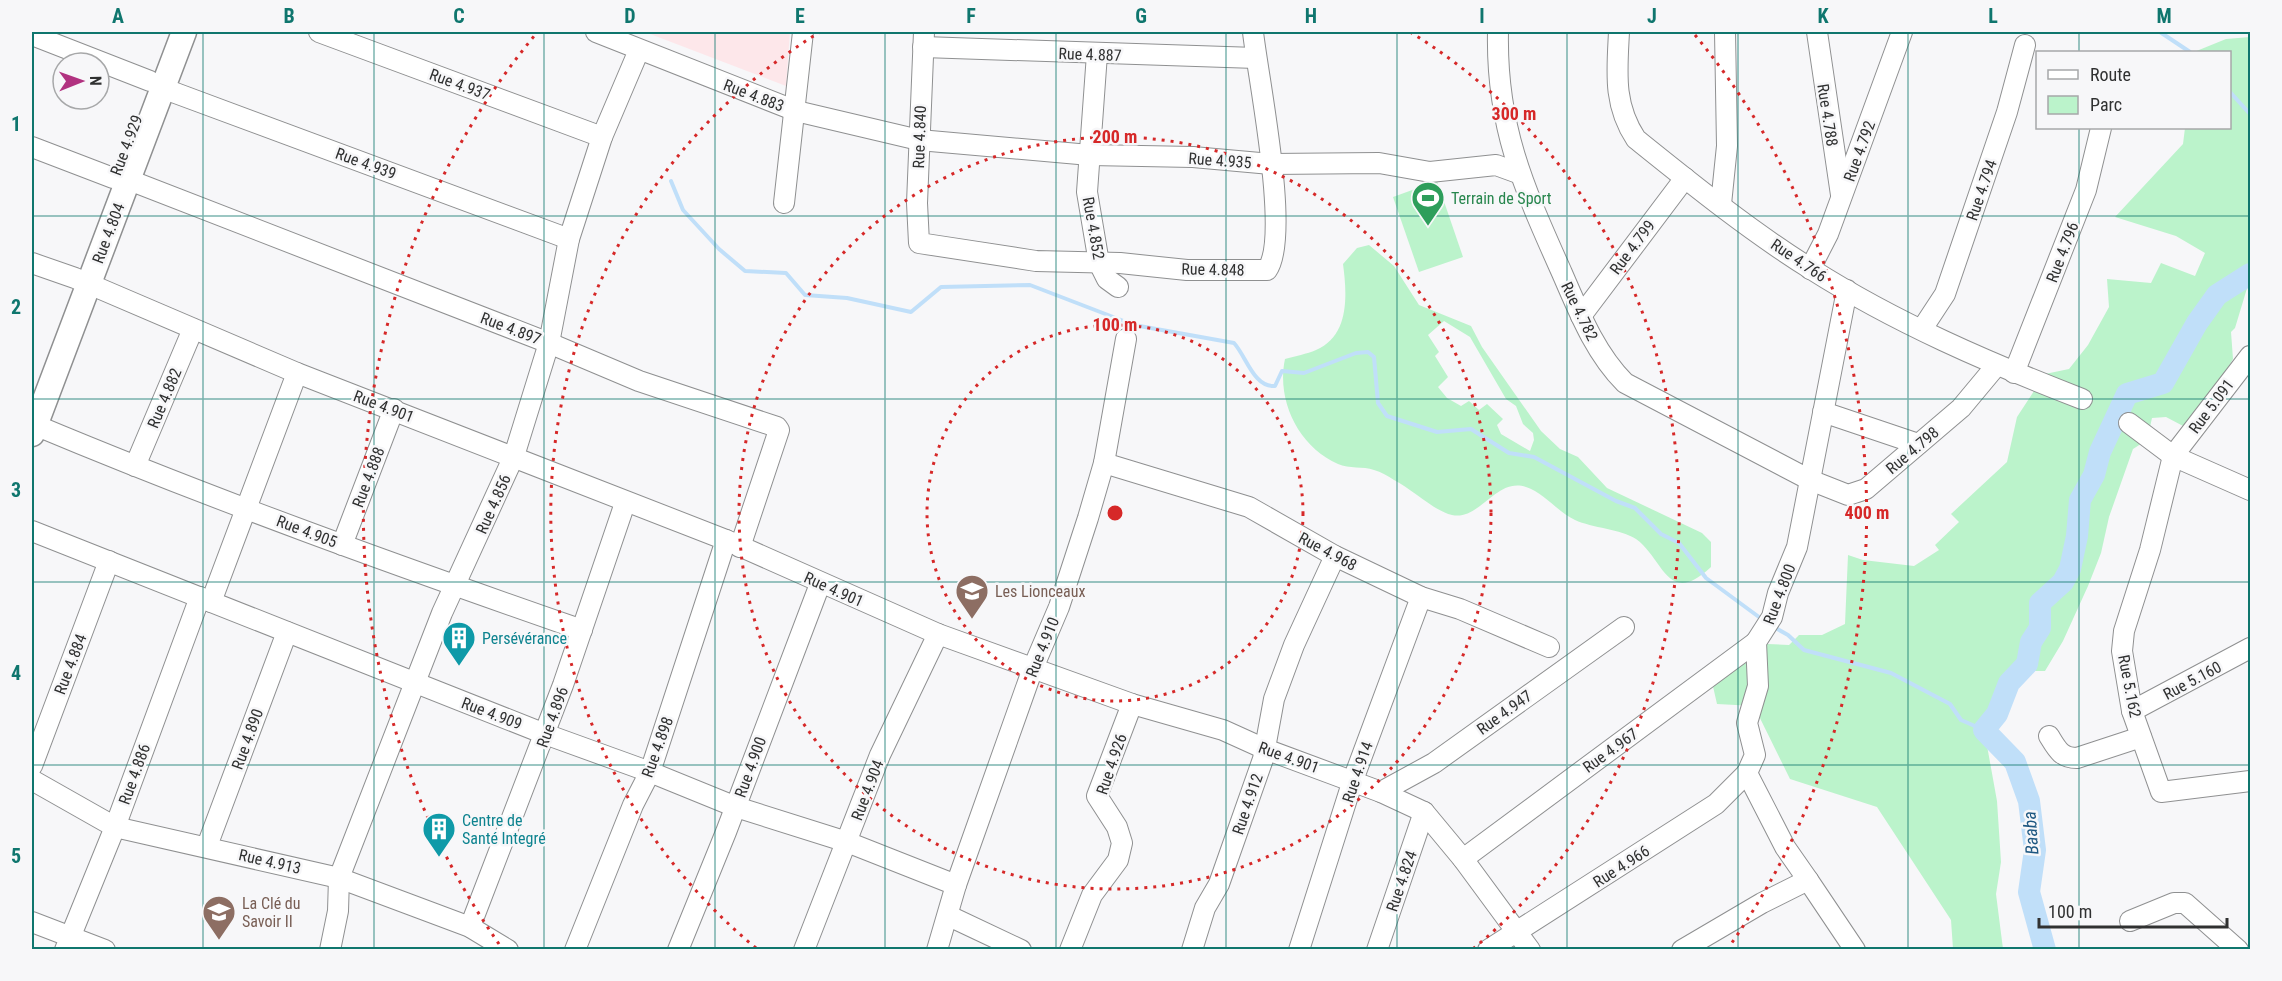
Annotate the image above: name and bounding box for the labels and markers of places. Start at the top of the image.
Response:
sports icon: Terrain de Sport [1410,180,1446,227]
place label: Terrain de Sport [1451,189,1552,208]
centre of rings [1105,503,1125,523]
school or university icon: Les Lionceaux [954,573,990,620]
place label: Les Lionceaux [995,582,1085,601]
building icon: Persévérance [441,620,477,667]
place label: Persévérance [482,629,567,648]
building icon: Centre de Santé Integré [421,811,457,858]
place label: Centre de Santé Integré [462,811,546,848]
school or university icon: La Clé du Savoir II [201,894,237,941]
place label: La Clé du Savoir II [242,894,301,931]

